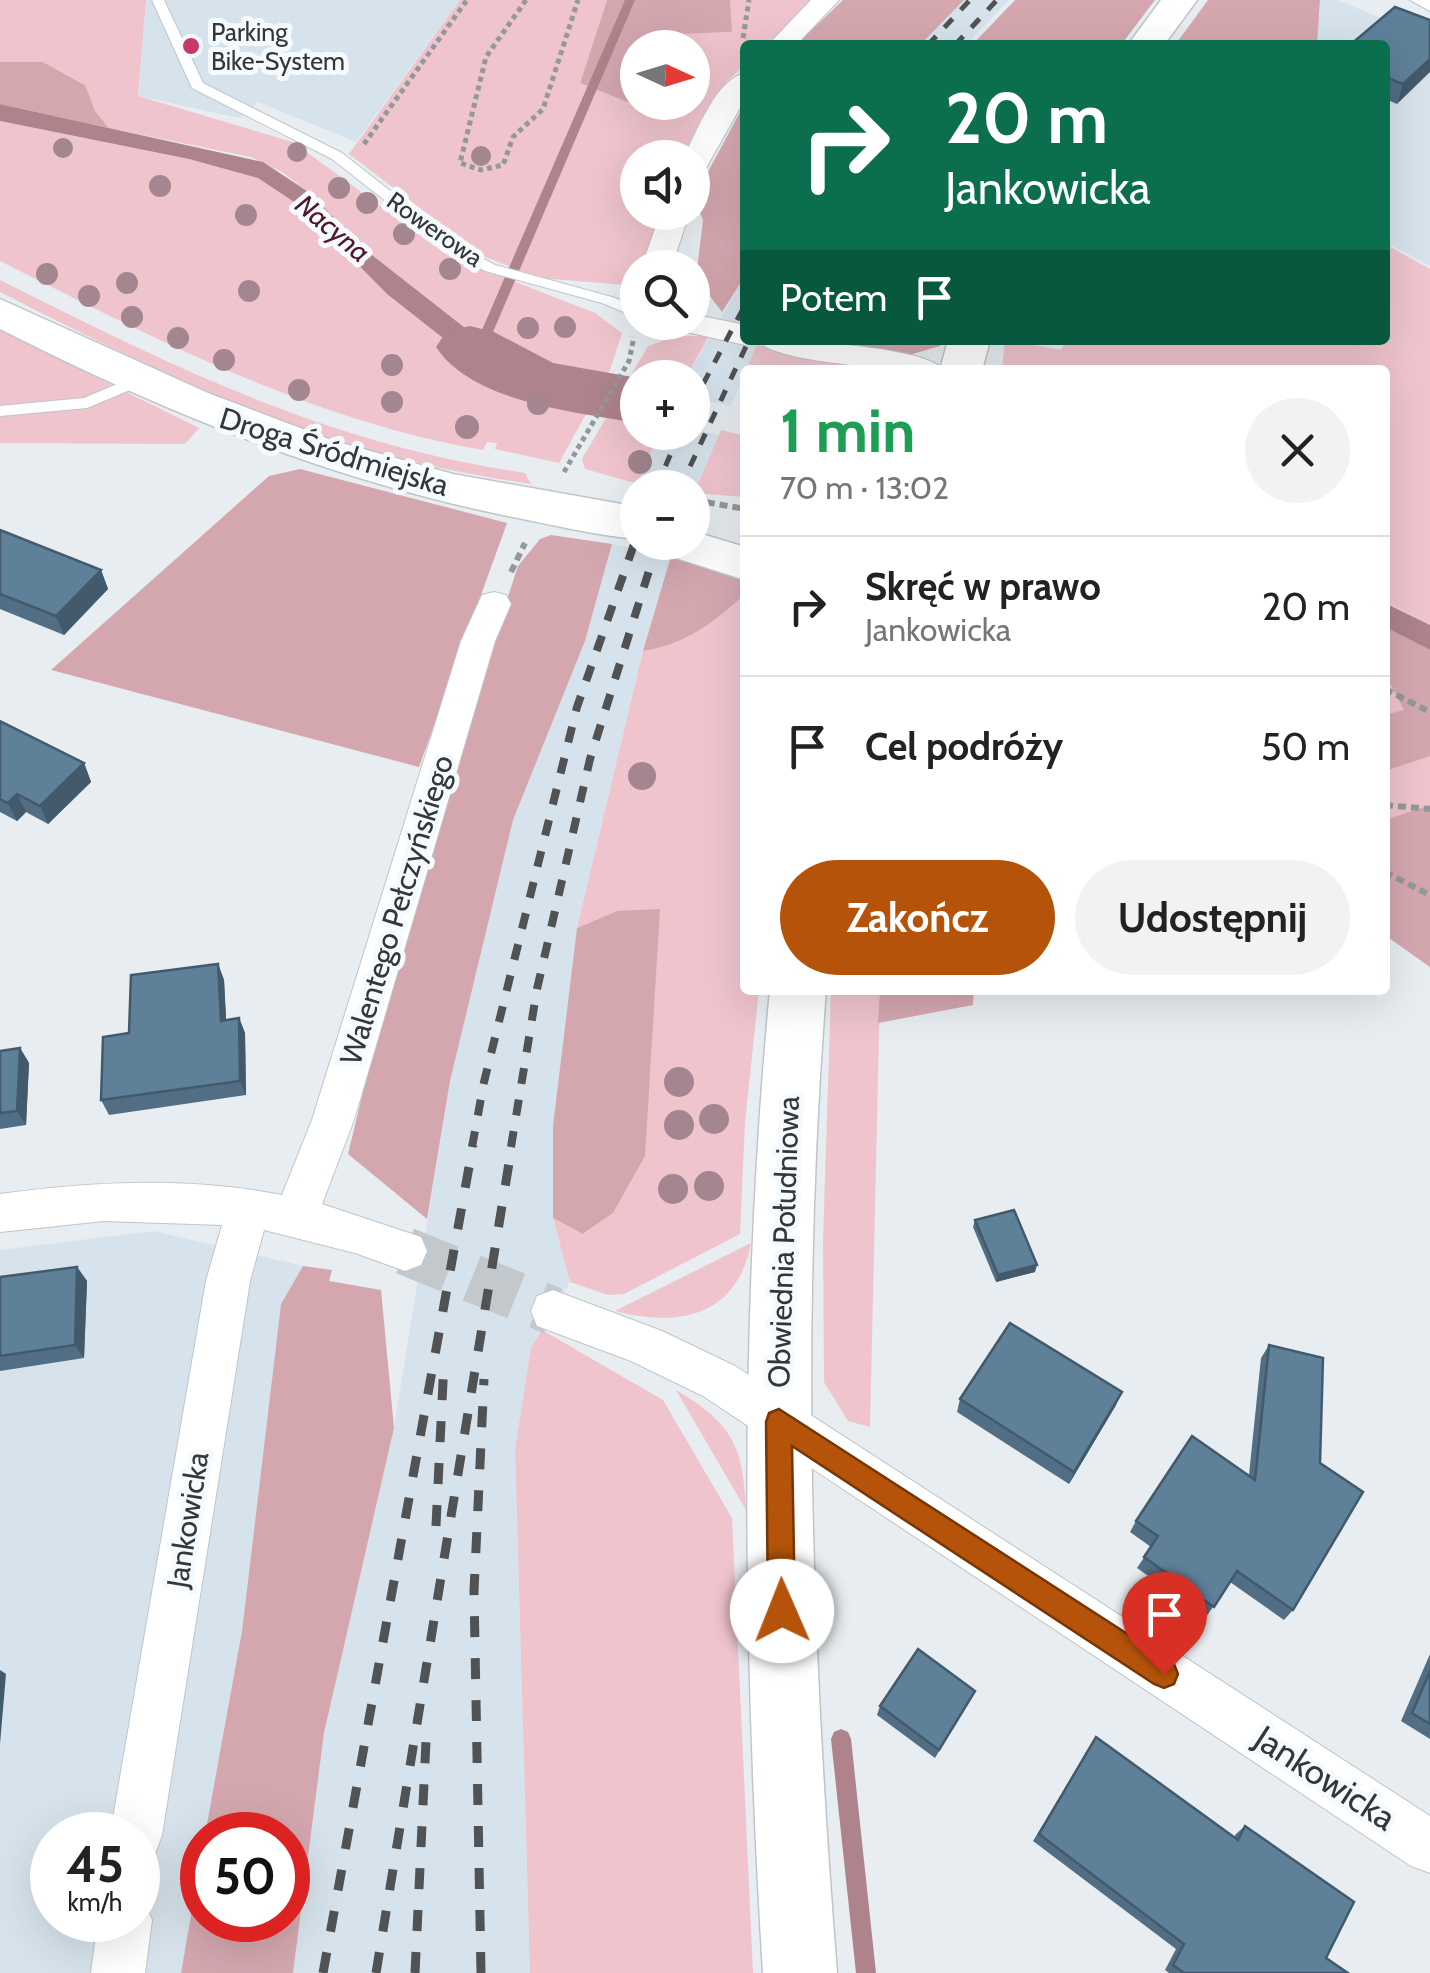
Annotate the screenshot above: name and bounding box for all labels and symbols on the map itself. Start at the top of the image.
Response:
place label: Parking Bike-System [211,17,345,76]
north arrow [620,30,710,120]
marker: Parking Bike-System [180,35,202,57]
street label: Rowerowa [381,185,489,273]
water label: Nacyna [289,187,377,269]
street label: Droga Śródmiejska [215,399,454,504]
street label: Walentego Pełczyńskiego [332,751,461,1069]
street label: Obwiednia Południowa [760,1095,807,1389]
street label: Jankowicka [158,1449,217,1591]
position arrow [730,1559,834,1663]
pin [1122,1572,1207,1675]
street label: Jankowicka [1246,1715,1404,1839]
speed limit sign: 50 [180,1812,310,1942]

